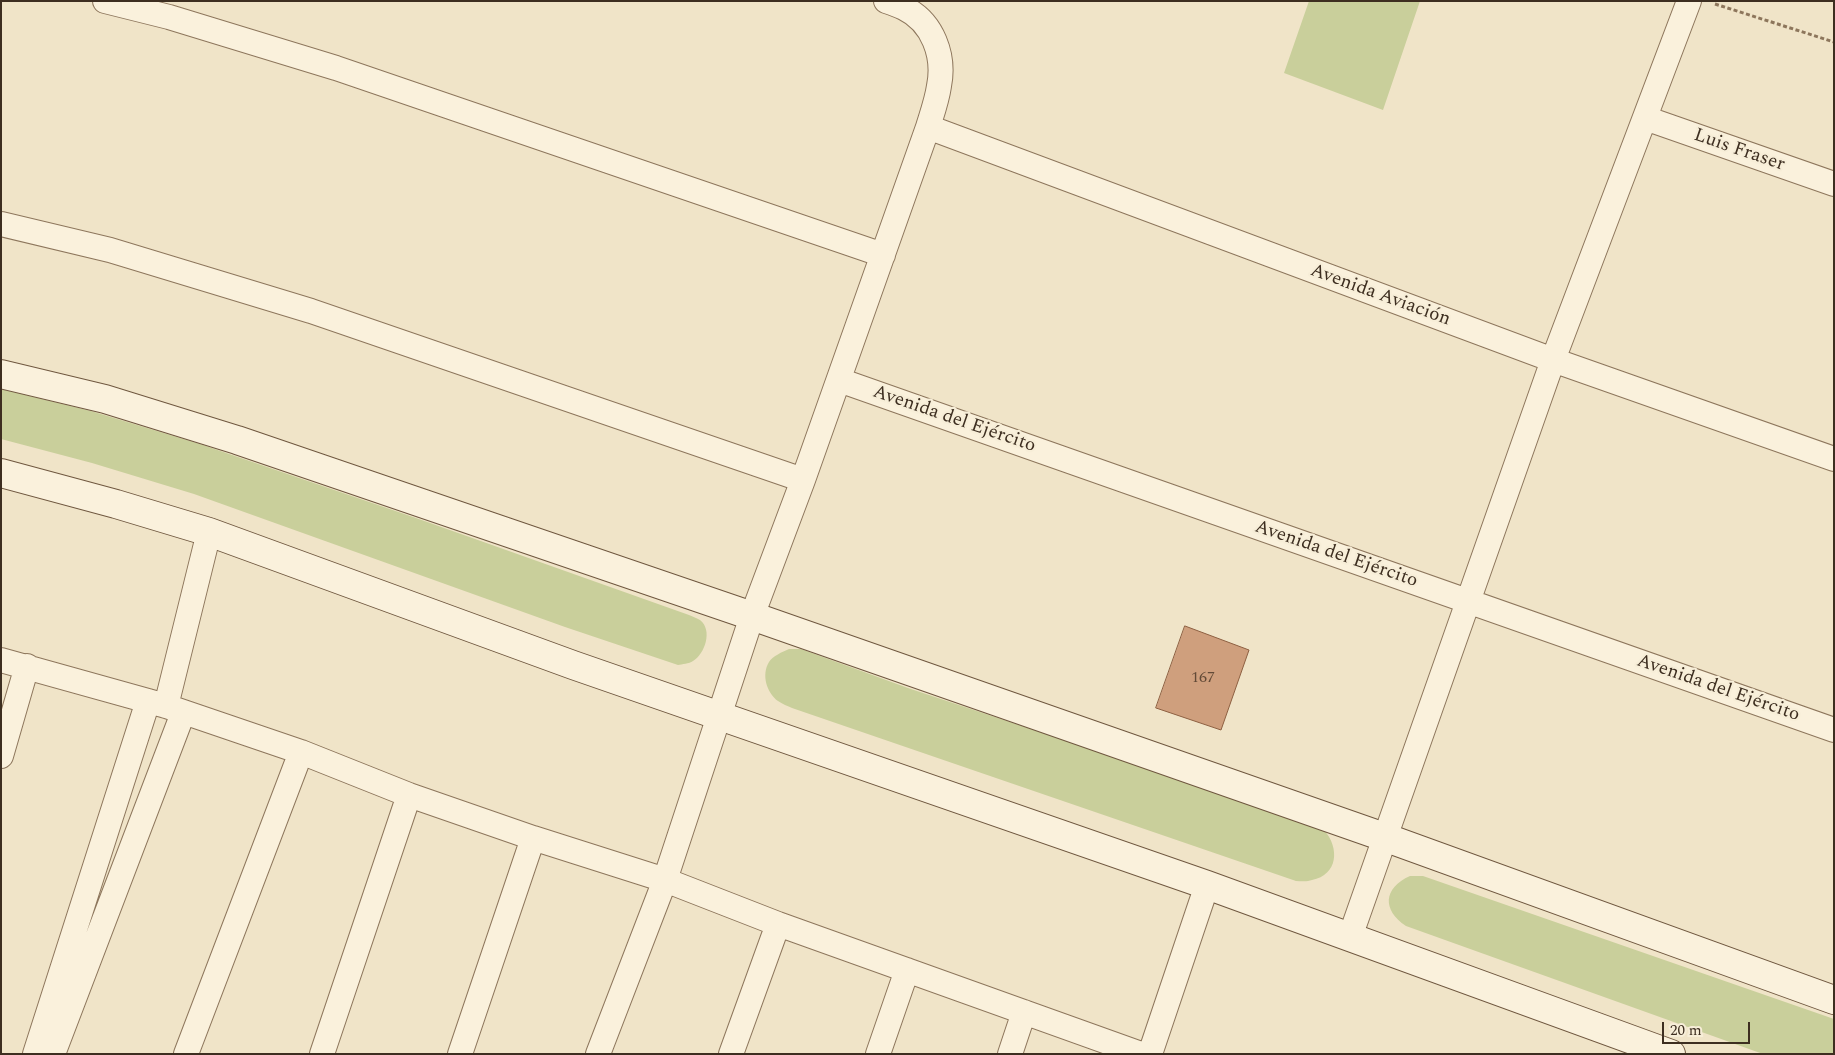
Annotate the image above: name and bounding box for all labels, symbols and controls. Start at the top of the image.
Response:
street label: Luis Fraser [1691,125,1787,177]
street label: Avenida Aviación [1307,260,1453,332]
street label: Avenida del Ejército [870,381,1038,459]
street label: Avenida del Ejército [1252,516,1420,594]
street label: Avenida del Ejército [1634,650,1802,728]
house number: 167 [1191,669,1215,689]
scale bar [1665,1012,1752,1044]
text: 20 m [1670,1019,1702,1042]

